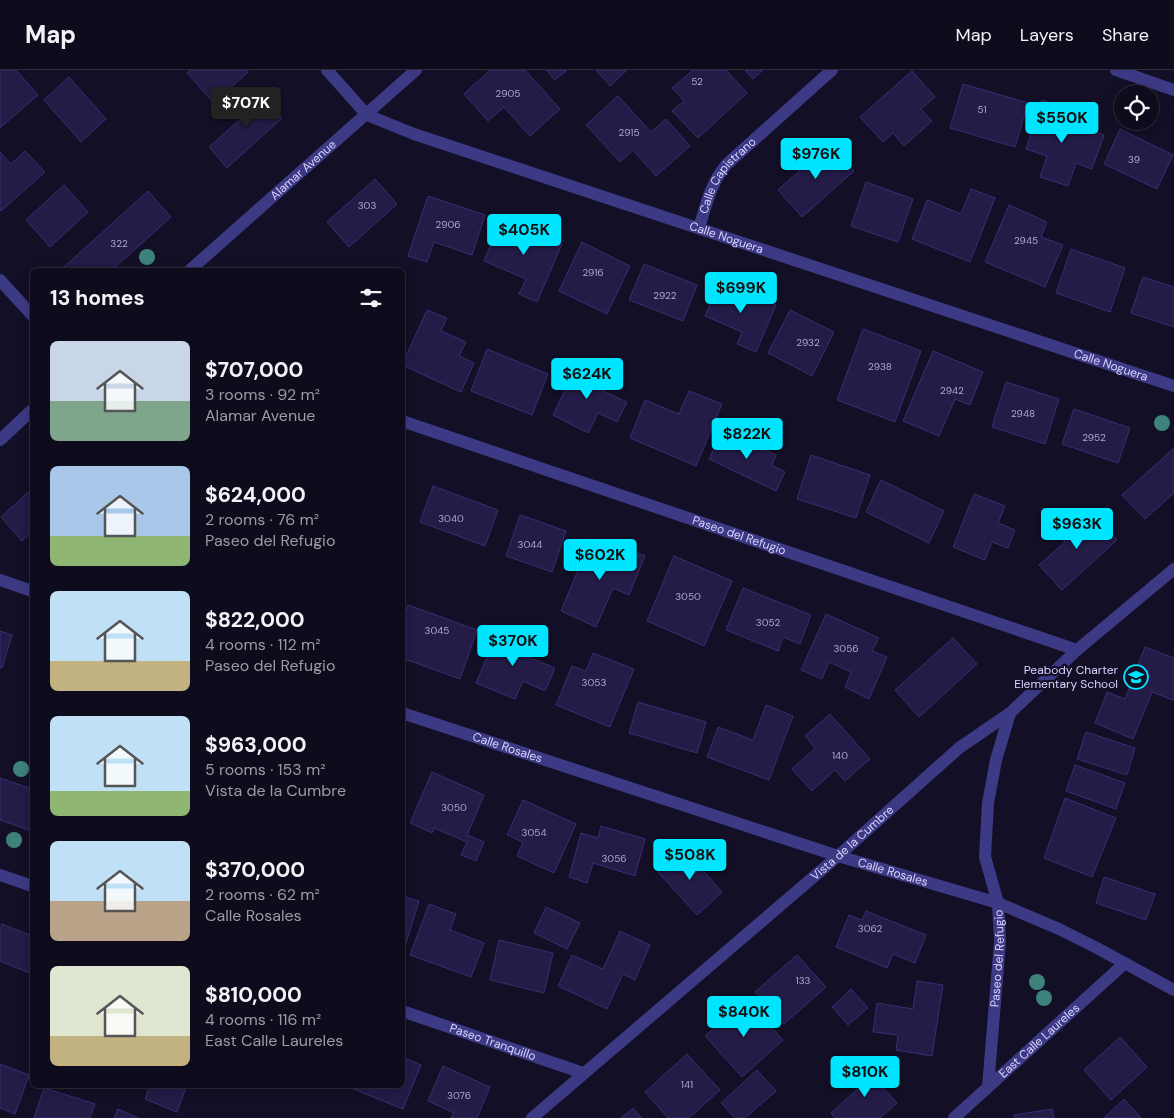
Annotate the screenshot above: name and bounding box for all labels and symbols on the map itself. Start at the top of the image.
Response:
house number: 52 [691,75,703,88]
pin: $707K [211,87,281,129]
house number: 2905 [496,87,520,100]
pin: $550K [1027,102,1097,144]
house number: 51 [977,103,987,116]
house number: 2915 [619,126,640,139]
street label: Calle Capistrano [696,134,759,216]
street label: Alamar Avenue [267,136,340,203]
pin: $976K [781,138,851,180]
house number: 39 [1128,153,1140,166]
house number: 303 [358,199,376,212]
pin: $405K [489,214,559,256]
house number: 2906 [435,218,461,231]
street label: Calle Noguera [687,218,765,257]
house number: 2945 [1014,234,1038,247]
house number: 322 [110,237,128,250]
house number: 2916 [582,266,604,279]
pin: $699K [706,272,776,314]
house number: 2922 [653,289,677,302]
house number: 2932 [796,336,820,349]
street label: Calle Noguera [1072,345,1150,385]
pin: $624K [552,358,622,400]
house number: 2938 [868,360,892,373]
house number: 2942 [940,384,964,397]
house number: 2948 [1011,407,1035,420]
pin: $822K [712,418,782,460]
house number: 2952 [1082,431,1106,444]
pin: $963K [1042,508,1112,550]
house number: 3040 [438,512,464,525]
street label: Paseo del Refugio [690,512,788,559]
house number: 3044 [518,538,542,551]
pin: $602K [565,538,635,581]
house number: 3050 [675,590,701,603]
house number: 3052 [756,616,780,629]
house number: 3045 [425,624,449,637]
pin: $370K [478,624,548,667]
house number: 3056 [833,642,859,655]
place label: Peabody Charter Elementary School [1014,662,1119,692]
school or university icon: Peabody Charter Elementary School [1123,664,1149,690]
house number: 3053 [582,676,606,689]
street label: Calle Rosales [471,729,544,767]
house number: 140 [832,749,848,762]
house number: 3050 [441,801,467,814]
street label: Vista de la Cumbre [807,802,897,884]
house number: 3054 [522,826,546,839]
pin: $508K [655,838,725,881]
house number: 3056 [601,852,627,865]
street label: Calle Rosales [856,854,930,890]
street label: Paseo del Refugio [987,909,1008,1008]
house number: 3062 [858,922,883,935]
house number: 133 [796,974,811,987]
pin: $840K [709,996,779,1038]
street label: East Calle Laureles [995,1000,1083,1082]
street label: Paseo Tranquillo [448,1020,538,1064]
pin: $810K [830,1056,900,1098]
house number: 141 [681,1078,693,1091]
house number: 3076 [447,1089,471,1102]

